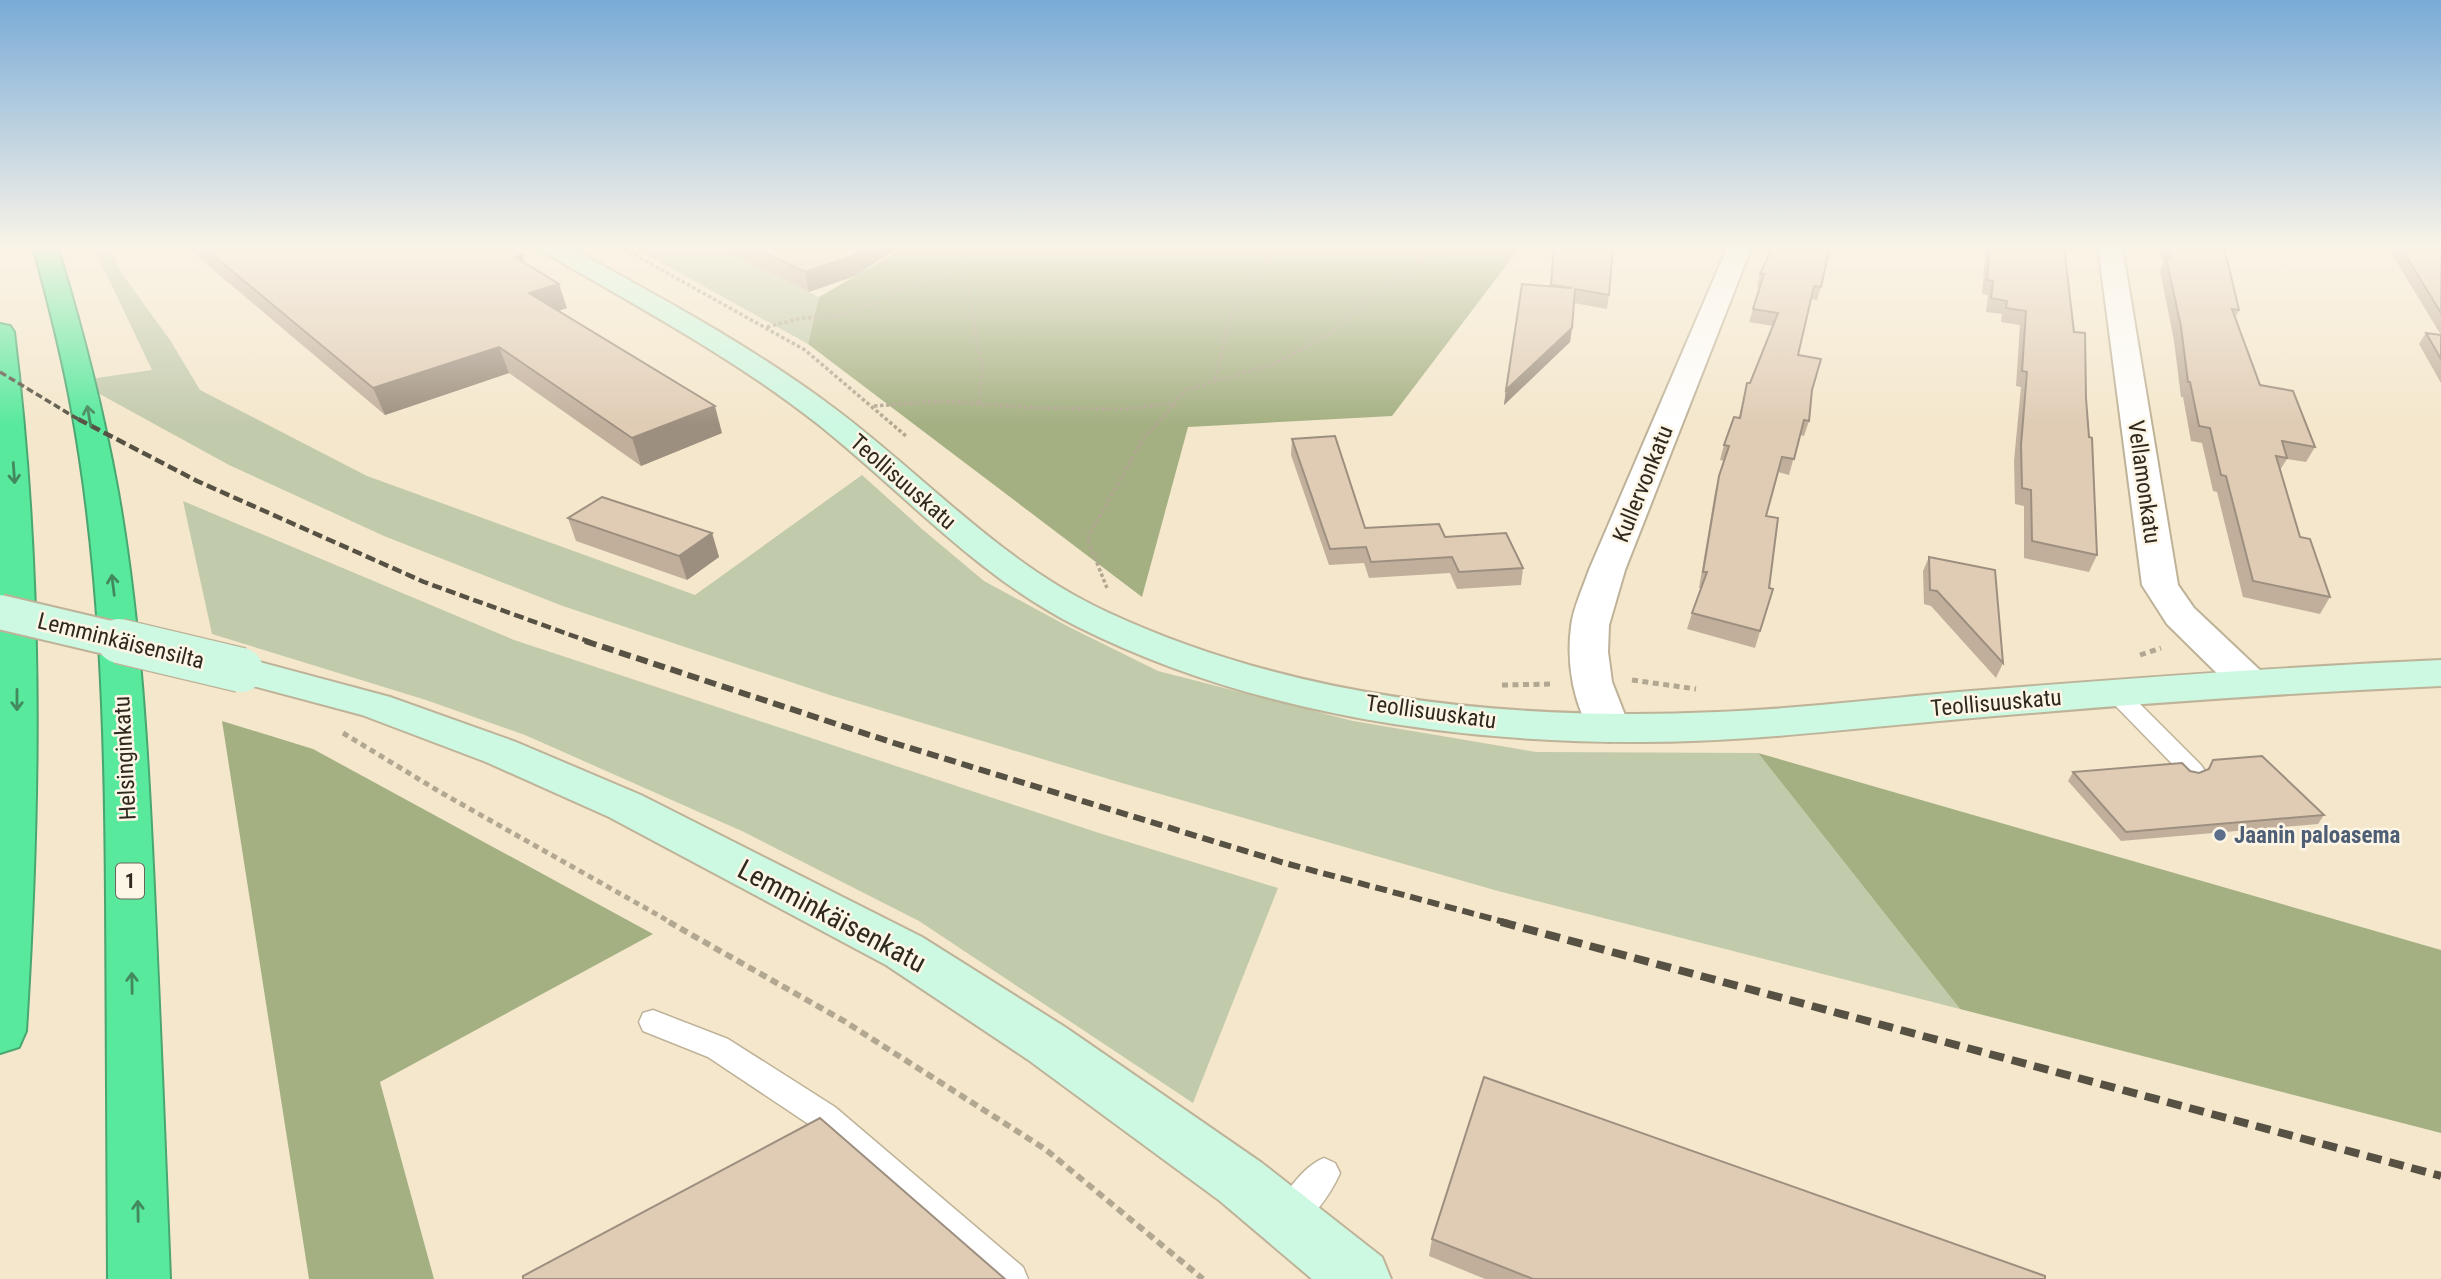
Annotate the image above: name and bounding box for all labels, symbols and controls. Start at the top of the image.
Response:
one-way arrow [82,405,95,428]
street label: Vellamonkatu [2122,419,2166,545]
street label: Kullervonkatu [1607,422,1679,546]
street label: Teollisuuskatu [845,429,961,535]
one-way arrow [8,461,21,484]
one-way arrow [106,574,119,597]
street label: Lemminkäisensilta [35,607,207,675]
street label: Teollisuuskatu [1929,684,2063,722]
one-way arrow [10,688,24,711]
street label: Teollisuuskatu [1364,689,1498,735]
street label: Helsinginkatu [108,695,142,821]
place label: Jaanin paloasema [2234,822,2400,849]
marker: Jaanin paloasema [2212,827,2228,843]
street label: Lemminkäisenkatu [732,853,932,979]
road number: 1 [116,864,144,898]
one-way arrow [126,972,139,995]
one-way arrow [131,1200,144,1223]

